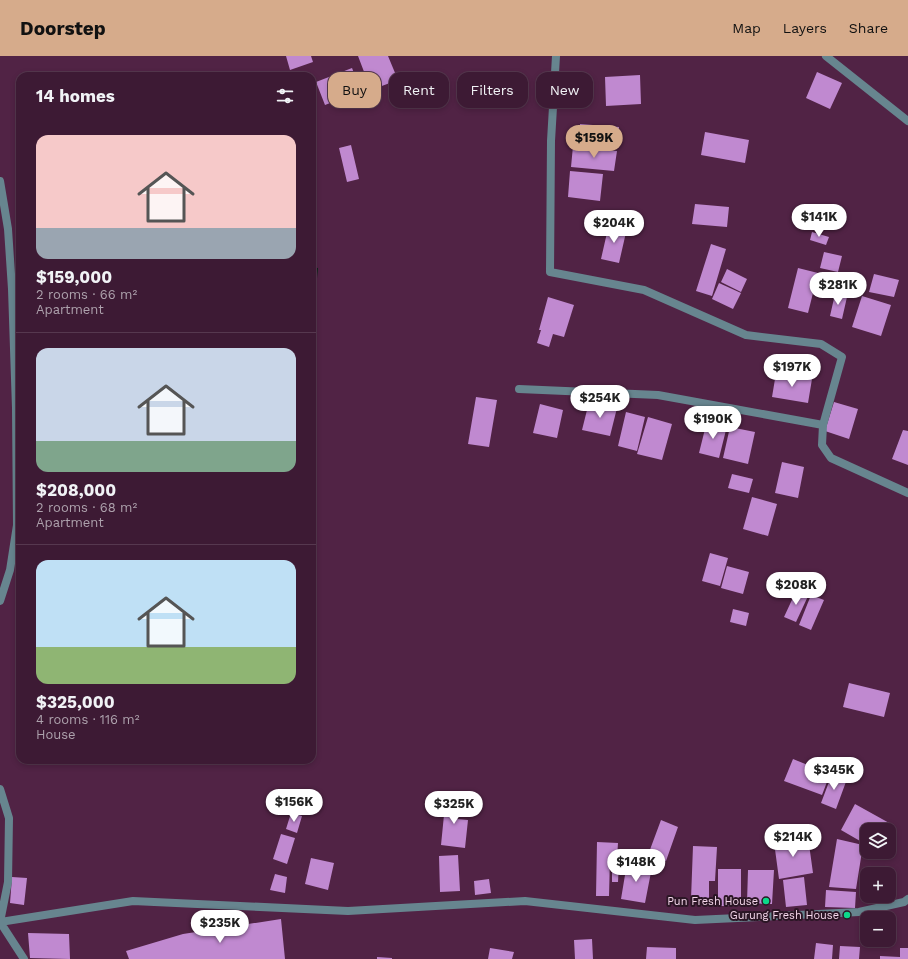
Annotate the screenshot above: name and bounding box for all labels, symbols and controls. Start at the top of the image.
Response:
text: Doorstep [20,17,106,40]
text: Map [732,20,761,36]
text: Layers [783,20,827,36]
text: Share [849,20,888,36]
chip: Buy [328,72,381,108]
chip: Rent [389,72,449,108]
chip: Filters [457,72,528,108]
chip: New [536,72,593,108]
icon: filters [274,85,296,107]
text: 14 homes [36,86,115,106]
pin: $159K [566,125,622,159]
text: $159K [575,130,613,145]
icon: home [130,161,202,233]
pin: $141K [791,204,847,238]
text: $141K [801,209,837,224]
pin: $204K [586,210,642,244]
text: $204K [593,215,635,230]
text: $159,000 [36,267,112,287]
pin: $281K [810,272,866,306]
text: $281K [819,277,857,292]
text: 2 rooms · 66 m² [36,287,137,302]
text: Apartment [36,302,104,317]
pin: $197K [764,354,820,388]
text: $197K [773,359,811,374]
icon: home [130,374,202,446]
pin: $254K [572,385,628,419]
text: $254K [579,390,621,405]
pin: $190K [685,406,741,440]
text: $190K [693,411,733,426]
text: $208,000 [36,480,116,500]
text: 2 rooms · 68 m² [36,500,137,515]
text: Apartment [36,515,104,530]
pin: $208K [768,572,824,606]
text: $208K [775,577,817,592]
icon: home [130,586,202,658]
text: $325,000 [36,692,115,712]
text: 4 rooms · 116 m² [36,712,139,727]
text: House [36,727,76,742]
pin: $345K [806,757,862,791]
text: $345K [813,762,855,777]
pin: $156K [266,789,322,823]
pin: $325K [426,791,482,825]
text: $156K [275,794,313,809]
text: $325K [434,796,474,811]
map controls [860,823,896,947]
button: layers [860,823,896,859]
pin: $214K [765,824,821,858]
text: $214K [773,829,813,844]
pin: $148K [608,849,664,883]
text: $148K [616,854,656,869]
button: + [860,867,896,903]
place label: Pun Fresh House [667,895,758,908]
marker: Pun Fresh House [761,896,771,906]
place label: Gurung Fresh House [730,909,839,922]
pin: $235K [192,910,248,944]
marker: Gurung Fresh House [842,910,852,920]
button: − [860,911,896,947]
text: $235K [200,915,240,930]

